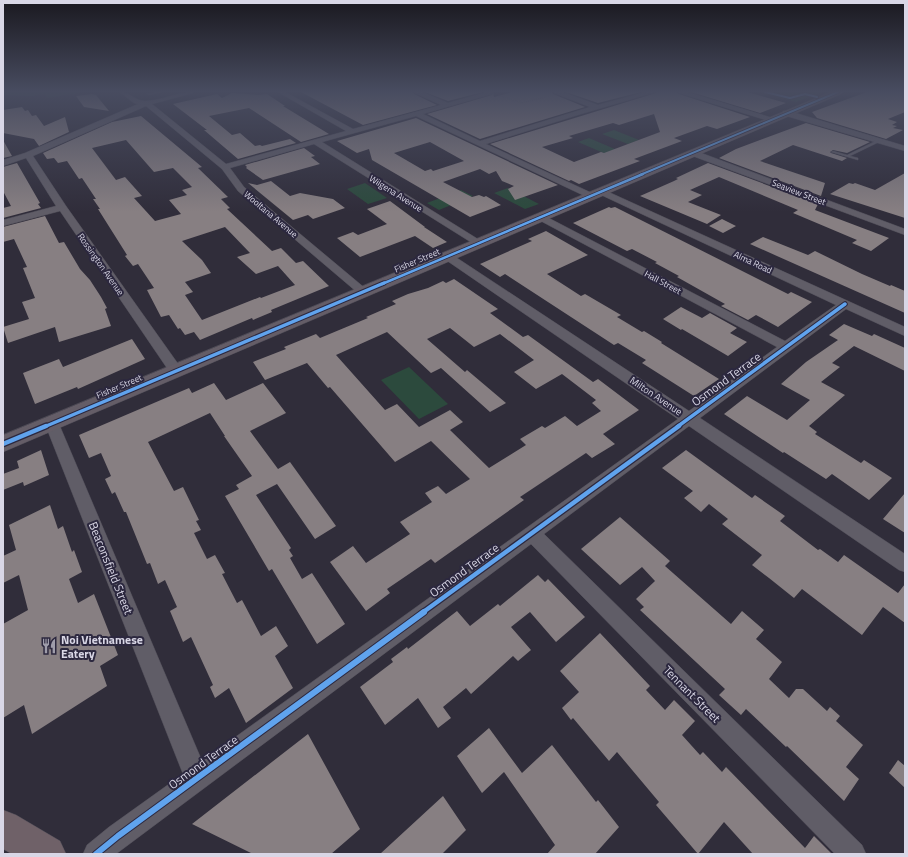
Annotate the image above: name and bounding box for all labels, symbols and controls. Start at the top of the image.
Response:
street label: Wilgena Avenue [367,171,426,215]
street label: Seaview Street [770,176,829,209]
street label: Wooltana Avenue [241,188,301,241]
street label: Rossington Avenue [75,230,127,298]
street label: Fisher Street [392,244,443,275]
street label: Alma Road [732,247,775,277]
street label: Hall Street [642,267,684,298]
street label: Osmond Terrace [687,347,765,411]
street label: Fisher Street [94,370,145,401]
street label: Milton Avenue [627,373,685,419]
street label: Beaconsfield Street [84,519,139,618]
street label: Osmond Terrace [425,538,503,602]
place label: Noi Vietnamese Eatery [61,630,143,663]
restaurant icon: Noi Vietnamese Eatery [40,637,58,655]
street label: Tennant Street [659,661,726,728]
street label: Osmond Terrace [164,730,242,794]

